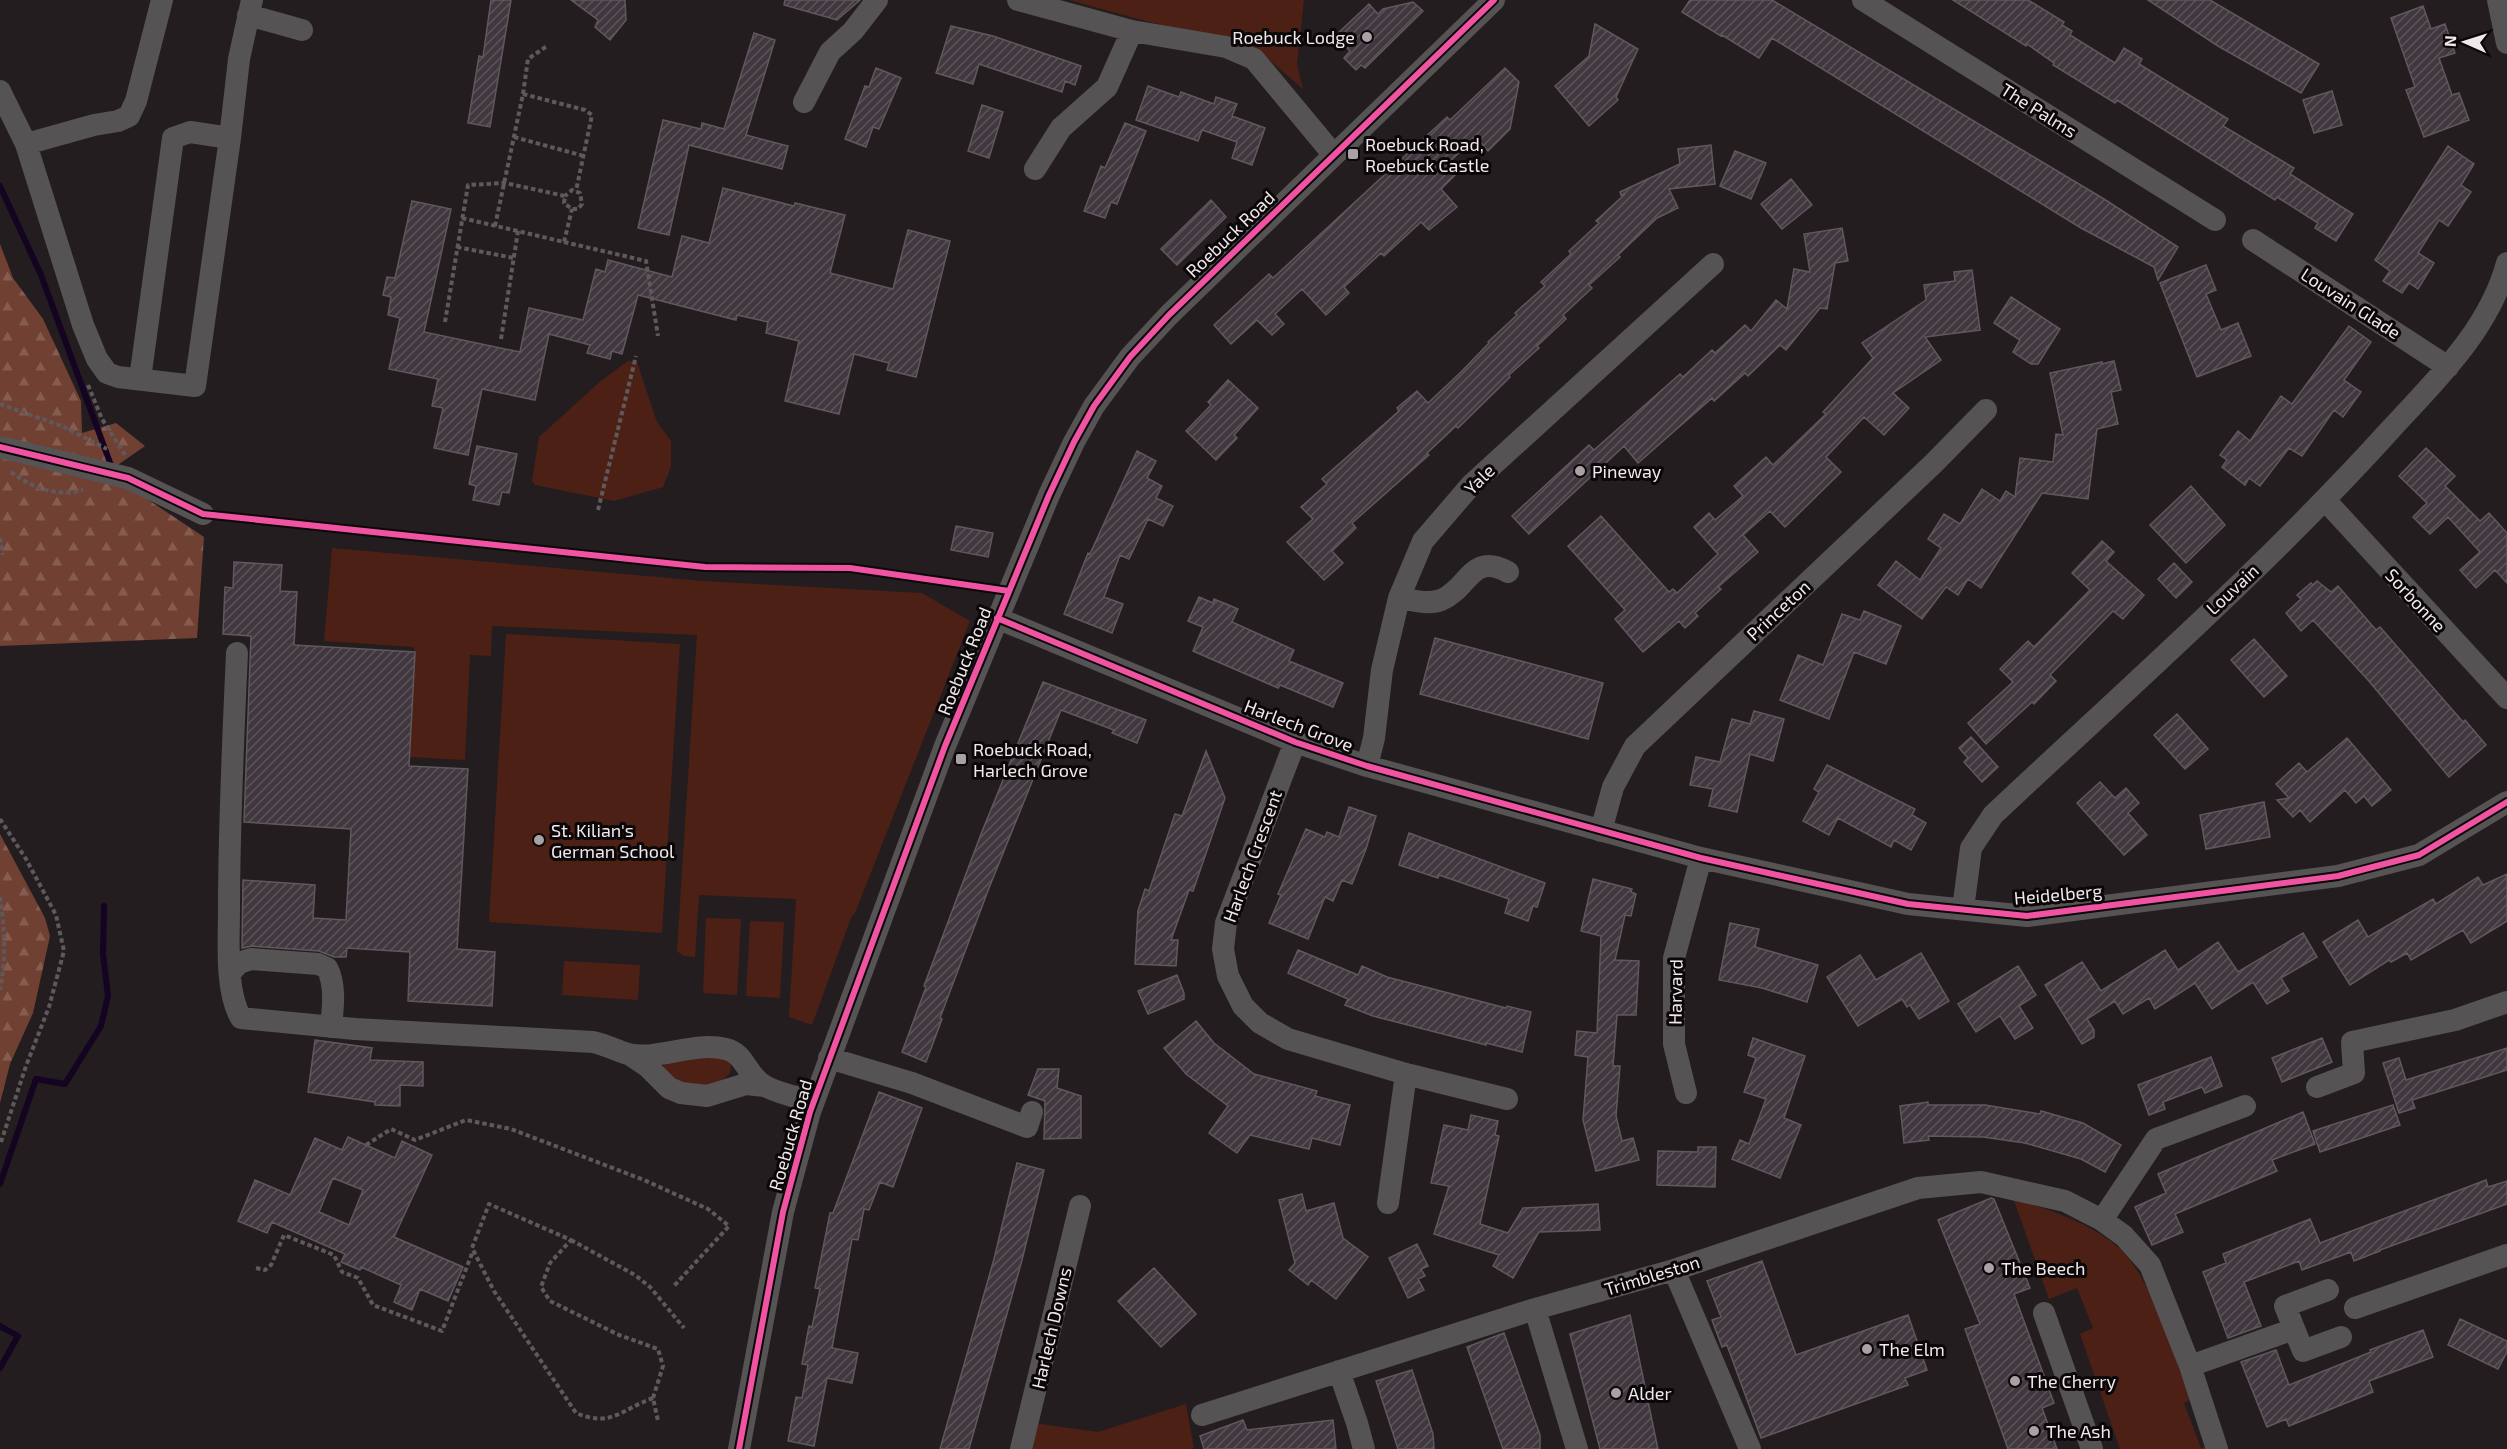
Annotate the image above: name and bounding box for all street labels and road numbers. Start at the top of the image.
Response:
street label: The Palms [1997,78,2081,142]
street label: Roebuck Road [1181,186,1279,282]
street label: Louvain Glade [2297,263,2405,343]
street label: Yale [1459,459,1499,499]
street label: Louvain [2201,559,2263,619]
street label: Sorbonne [2381,564,2451,636]
street label: Princeton [1742,575,1814,645]
street label: Roebuck Road [932,604,996,718]
street label: Harlech Grove [1241,694,1357,756]
street label: Harlech Crescent [1218,787,1286,925]
street label: Heidelberg [2013,879,2103,909]
street label: Harvard [1663,959,1687,1025]
street label: Roebuck Road [764,1077,816,1193]
street label: Trimbleston [1602,1250,1702,1300]
street label: Harlech Downs [1026,1265,1076,1391]

